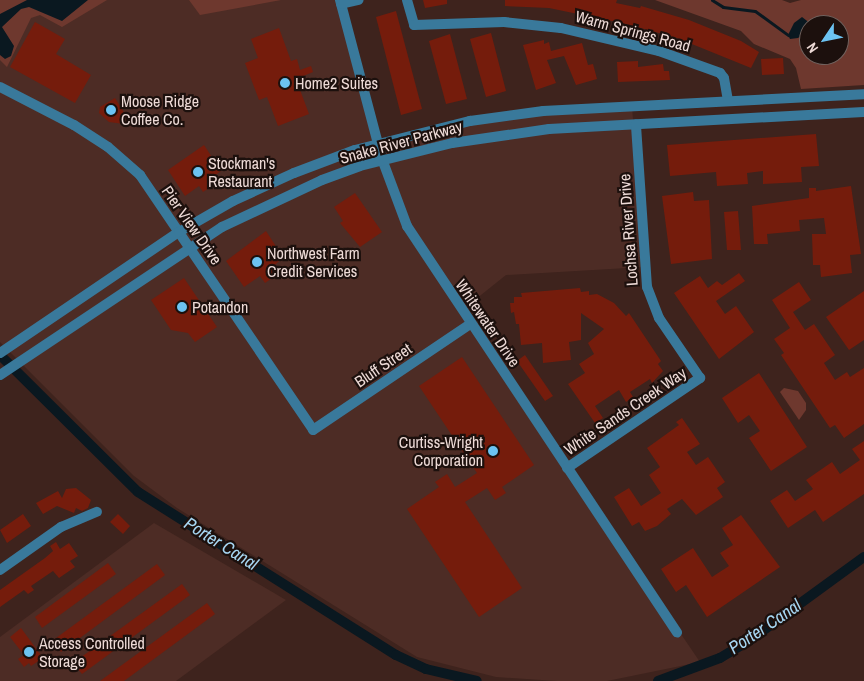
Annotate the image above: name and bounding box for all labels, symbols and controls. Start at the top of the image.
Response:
street label: Warm Springs Road [573,6,693,56]
north arrow [799,15,849,65]
text: N [803,39,822,56]
place label: Home2 Suites [295,73,378,93]
marker: Home2 Suites [279,77,291,89]
place label: Moose Ridge Coffee Co. [121,91,199,129]
marker: Moose Ridge Coffee Co. [105,104,117,116]
street label: Snake River Parkway [338,116,464,168]
place label: Stockman's Restaurant [208,153,275,191]
marker: Stockman's Restaurant [192,166,204,178]
street label: Lochsa River Drive [615,173,641,287]
street label: Pier View Drive [158,182,226,268]
place label: Northwest Farm Credit Services [267,243,360,281]
marker: Northwest Farm Credit Services [251,256,263,268]
street label: Whitewater Drive [452,276,524,370]
place label: Potandon [192,297,248,317]
marker: Potandon [176,301,188,313]
street label: Bluff Street [351,339,415,391]
street label: White Sands Creek Way [560,363,690,459]
place label: Curtiss-Wright Corporation [399,432,483,470]
marker: Curtiss-Wright Corporation [487,445,499,457]
water label: Porter Canal [180,513,262,575]
water label: Porter Canal [725,595,805,659]
place label: Access Controlled Storage [39,633,145,671]
marker: Access Controlled Storage [23,646,35,658]

